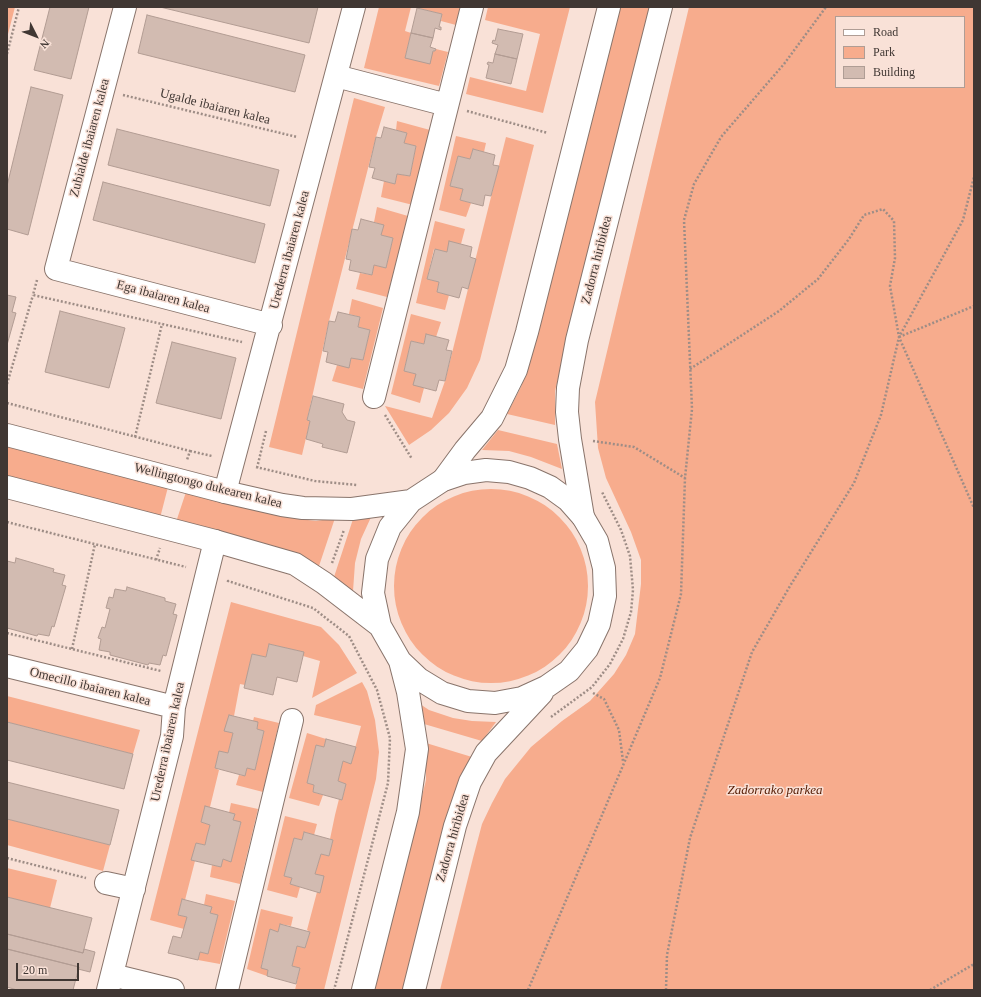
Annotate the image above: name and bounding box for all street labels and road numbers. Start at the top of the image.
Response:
street label: Zubialde ibaiaren kalea [67,77,113,199]
street label: Ugalde ibaiaren kalea [158,86,272,128]
street label: Urederra ibaiaren kalea [267,189,313,311]
street label: Zadorra hiribidea [578,214,616,306]
street label: Ega ibaiaren kalea [115,277,211,317]
street label: Wellingtongo dukearen kalea [132,460,284,512]
street label: Omecillo ibaiaren kalea [28,664,152,710]
street label: Urederra ibaiaren kalea [148,681,188,803]
street label: Zadorra hiribidea [433,792,473,884]

